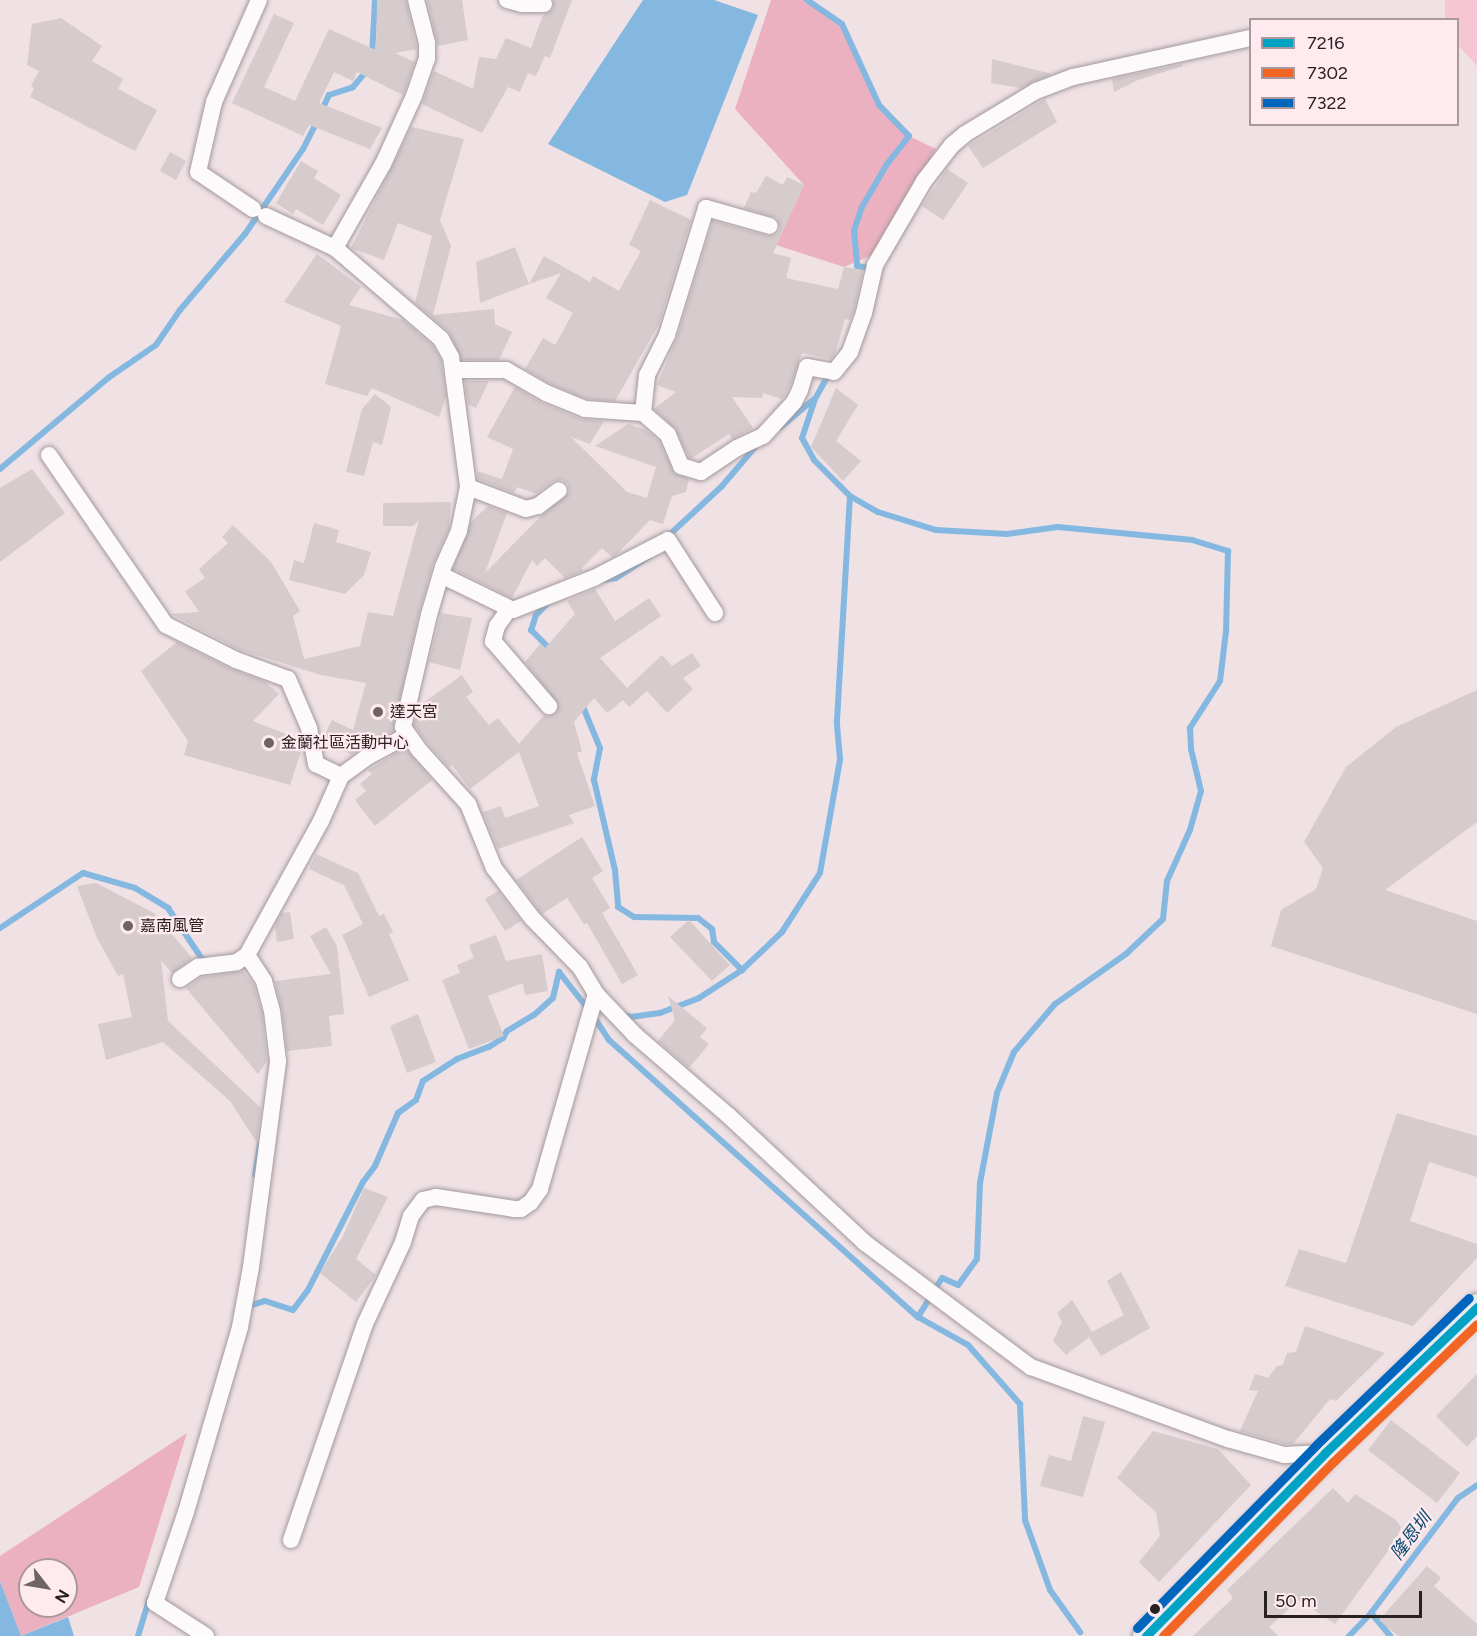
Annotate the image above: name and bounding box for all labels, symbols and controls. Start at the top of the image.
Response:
legend [1249,18,1459,126]
text: 7216 [1307,32,1344,54]
text: 7302 [1307,62,1348,84]
text: 7322 [1307,92,1347,114]
place label: 達天宮 [390,702,438,722]
marker: 達天宮 [371,705,385,719]
place label: 金蘭社區活動中心 [281,733,409,753]
marker: 金蘭社區活動中心 [262,736,276,750]
place label: 嘉南風管 [140,916,204,936]
marker: 嘉南風管 [121,919,135,933]
water label: 隆恩圳 [1386,1508,1436,1564]
north arrow [18,1558,78,1618]
scale bar [1267,1579,1424,1617]
text: N [51,1586,73,1607]
text: 50 m [1275,1590,1317,1612]
unlabelled marker [1149,1603,1161,1615]

